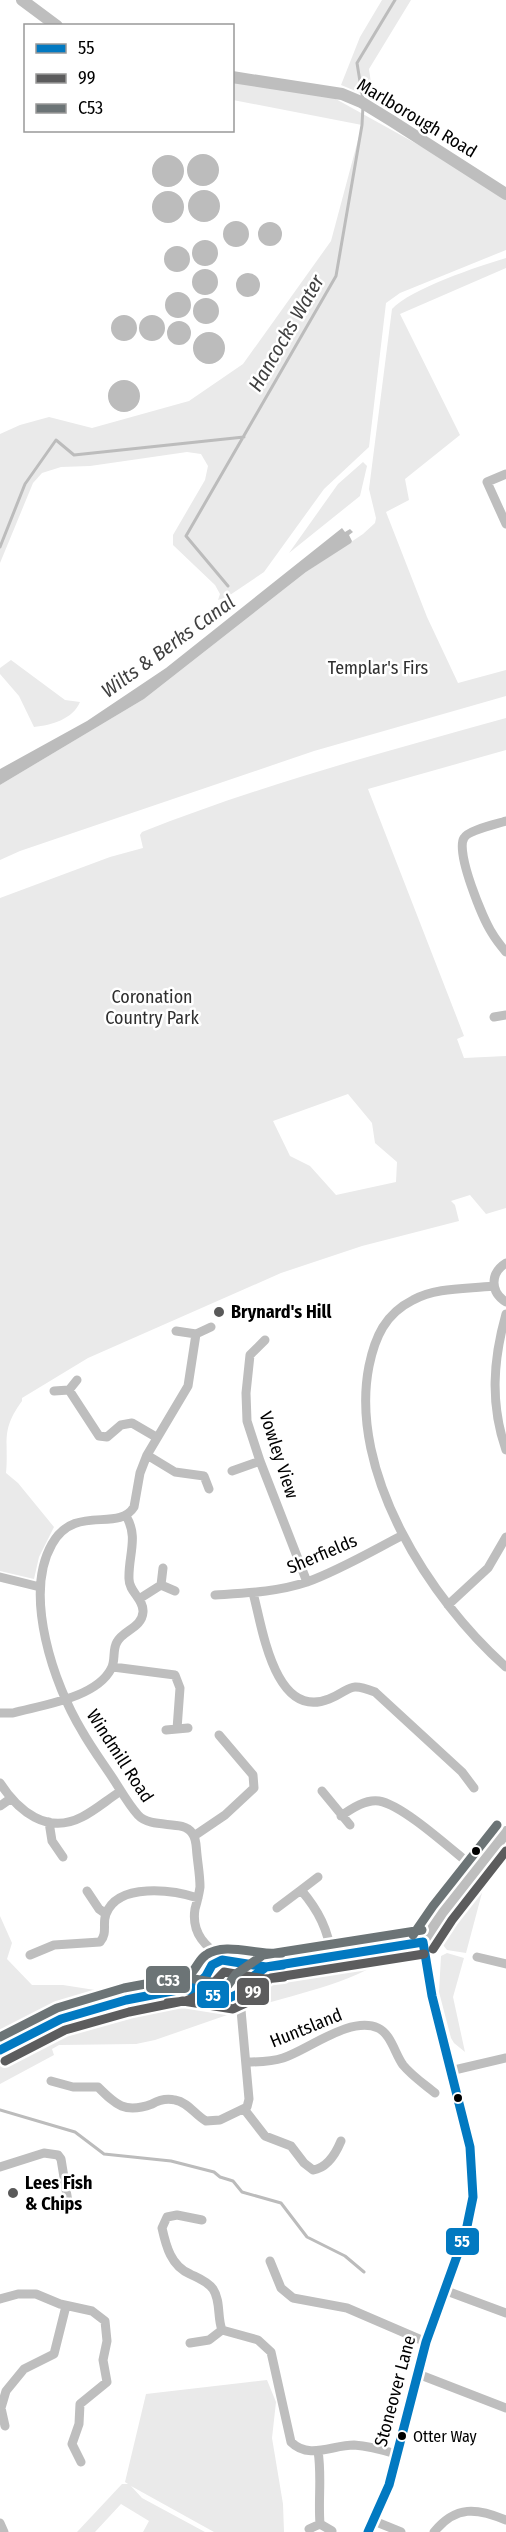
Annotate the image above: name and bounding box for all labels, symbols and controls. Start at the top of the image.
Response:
legend [24,24,234,132]
text: 55 [78,37,94,59]
text: 99 [78,67,96,89]
street label: Marlborough Road [353,74,481,162]
text: C53 [78,97,103,119]
water label: Hancocks Water [243,269,330,396]
water label: Wilts & Berks Canal [97,590,239,702]
park label: Templar's Firs [328,657,429,679]
park label: Coronation Country Park [105,986,199,1029]
place label: Brynard's Hill [231,1301,331,1323]
marker: Brynard's Hill [212,1305,226,1319]
street label: Vowley View [255,1409,303,1501]
street label: Sherfields [284,1529,361,1579]
street label: Windmill Road [82,1705,158,1807]
unlabelled marker [470,1845,482,1857]
line badge: C53 [145,1965,191,1994]
text: C53 [156,1971,180,1990]
line badge: 99 [236,1977,270,2006]
line badge: 55 [196,1980,230,2009]
text: 99 [245,1982,261,2001]
text: 55 [205,1986,221,2005]
street label: Huntsland [267,2004,345,2052]
unlabelled marker [452,2092,464,2104]
place label: Lees Fish & Chips [25,2172,92,2215]
marker: Lees Fish & Chips [6,2186,20,2200]
line badge: 55 [445,2227,480,2256]
text: 55 [454,2232,470,2251]
street label: Stoneover Lane [370,2333,420,2449]
place label: Otter Way [413,2427,478,2446]
marker: Otter Way [396,2430,408,2442]

